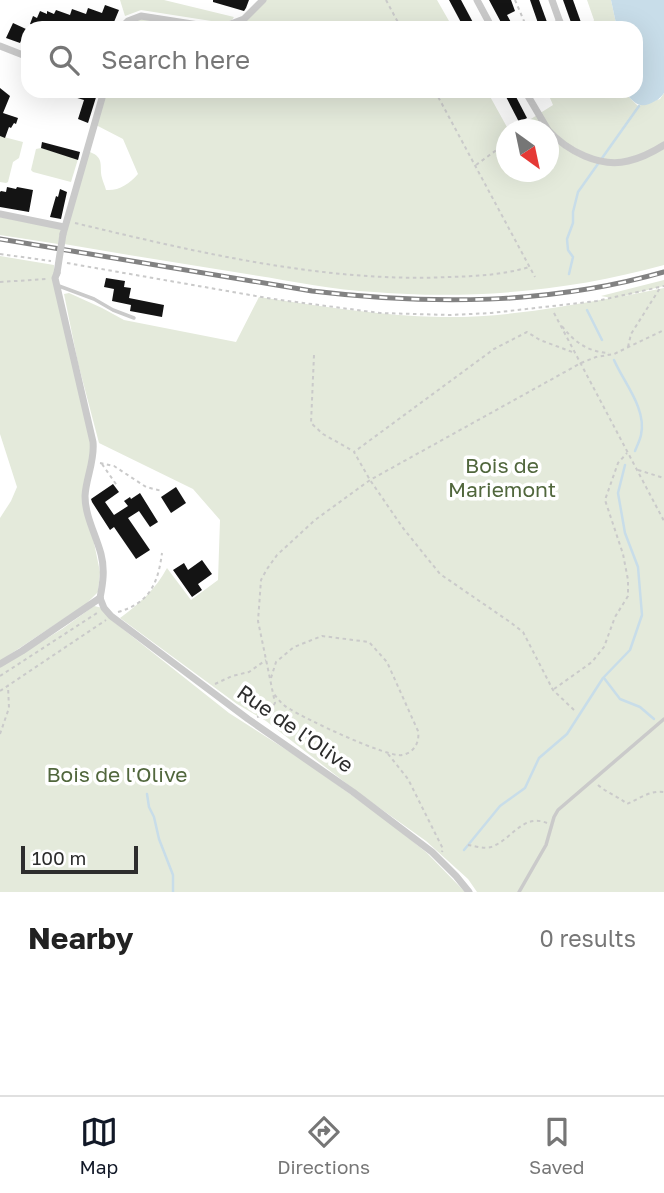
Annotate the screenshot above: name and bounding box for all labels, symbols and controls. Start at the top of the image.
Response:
search box [21,21,643,98]
icon: search [45,41,83,79]
text: Search here [101,44,250,75]
north arrow [496,119,559,182]
park label: Bois de Mariemont [448,452,556,502]
street label: Rue de l'Olive [232,678,359,778]
park label: Bois de l'Olive [47,761,187,787]
scale bar [21,843,138,875]
text: 100 m [32,846,86,869]
text: Nearby [28,920,133,956]
text: 0 results [540,924,636,952]
tab: Map [79,1113,118,1178]
tab: Directions [277,1113,370,1178]
tab: Saved [529,1113,585,1178]

